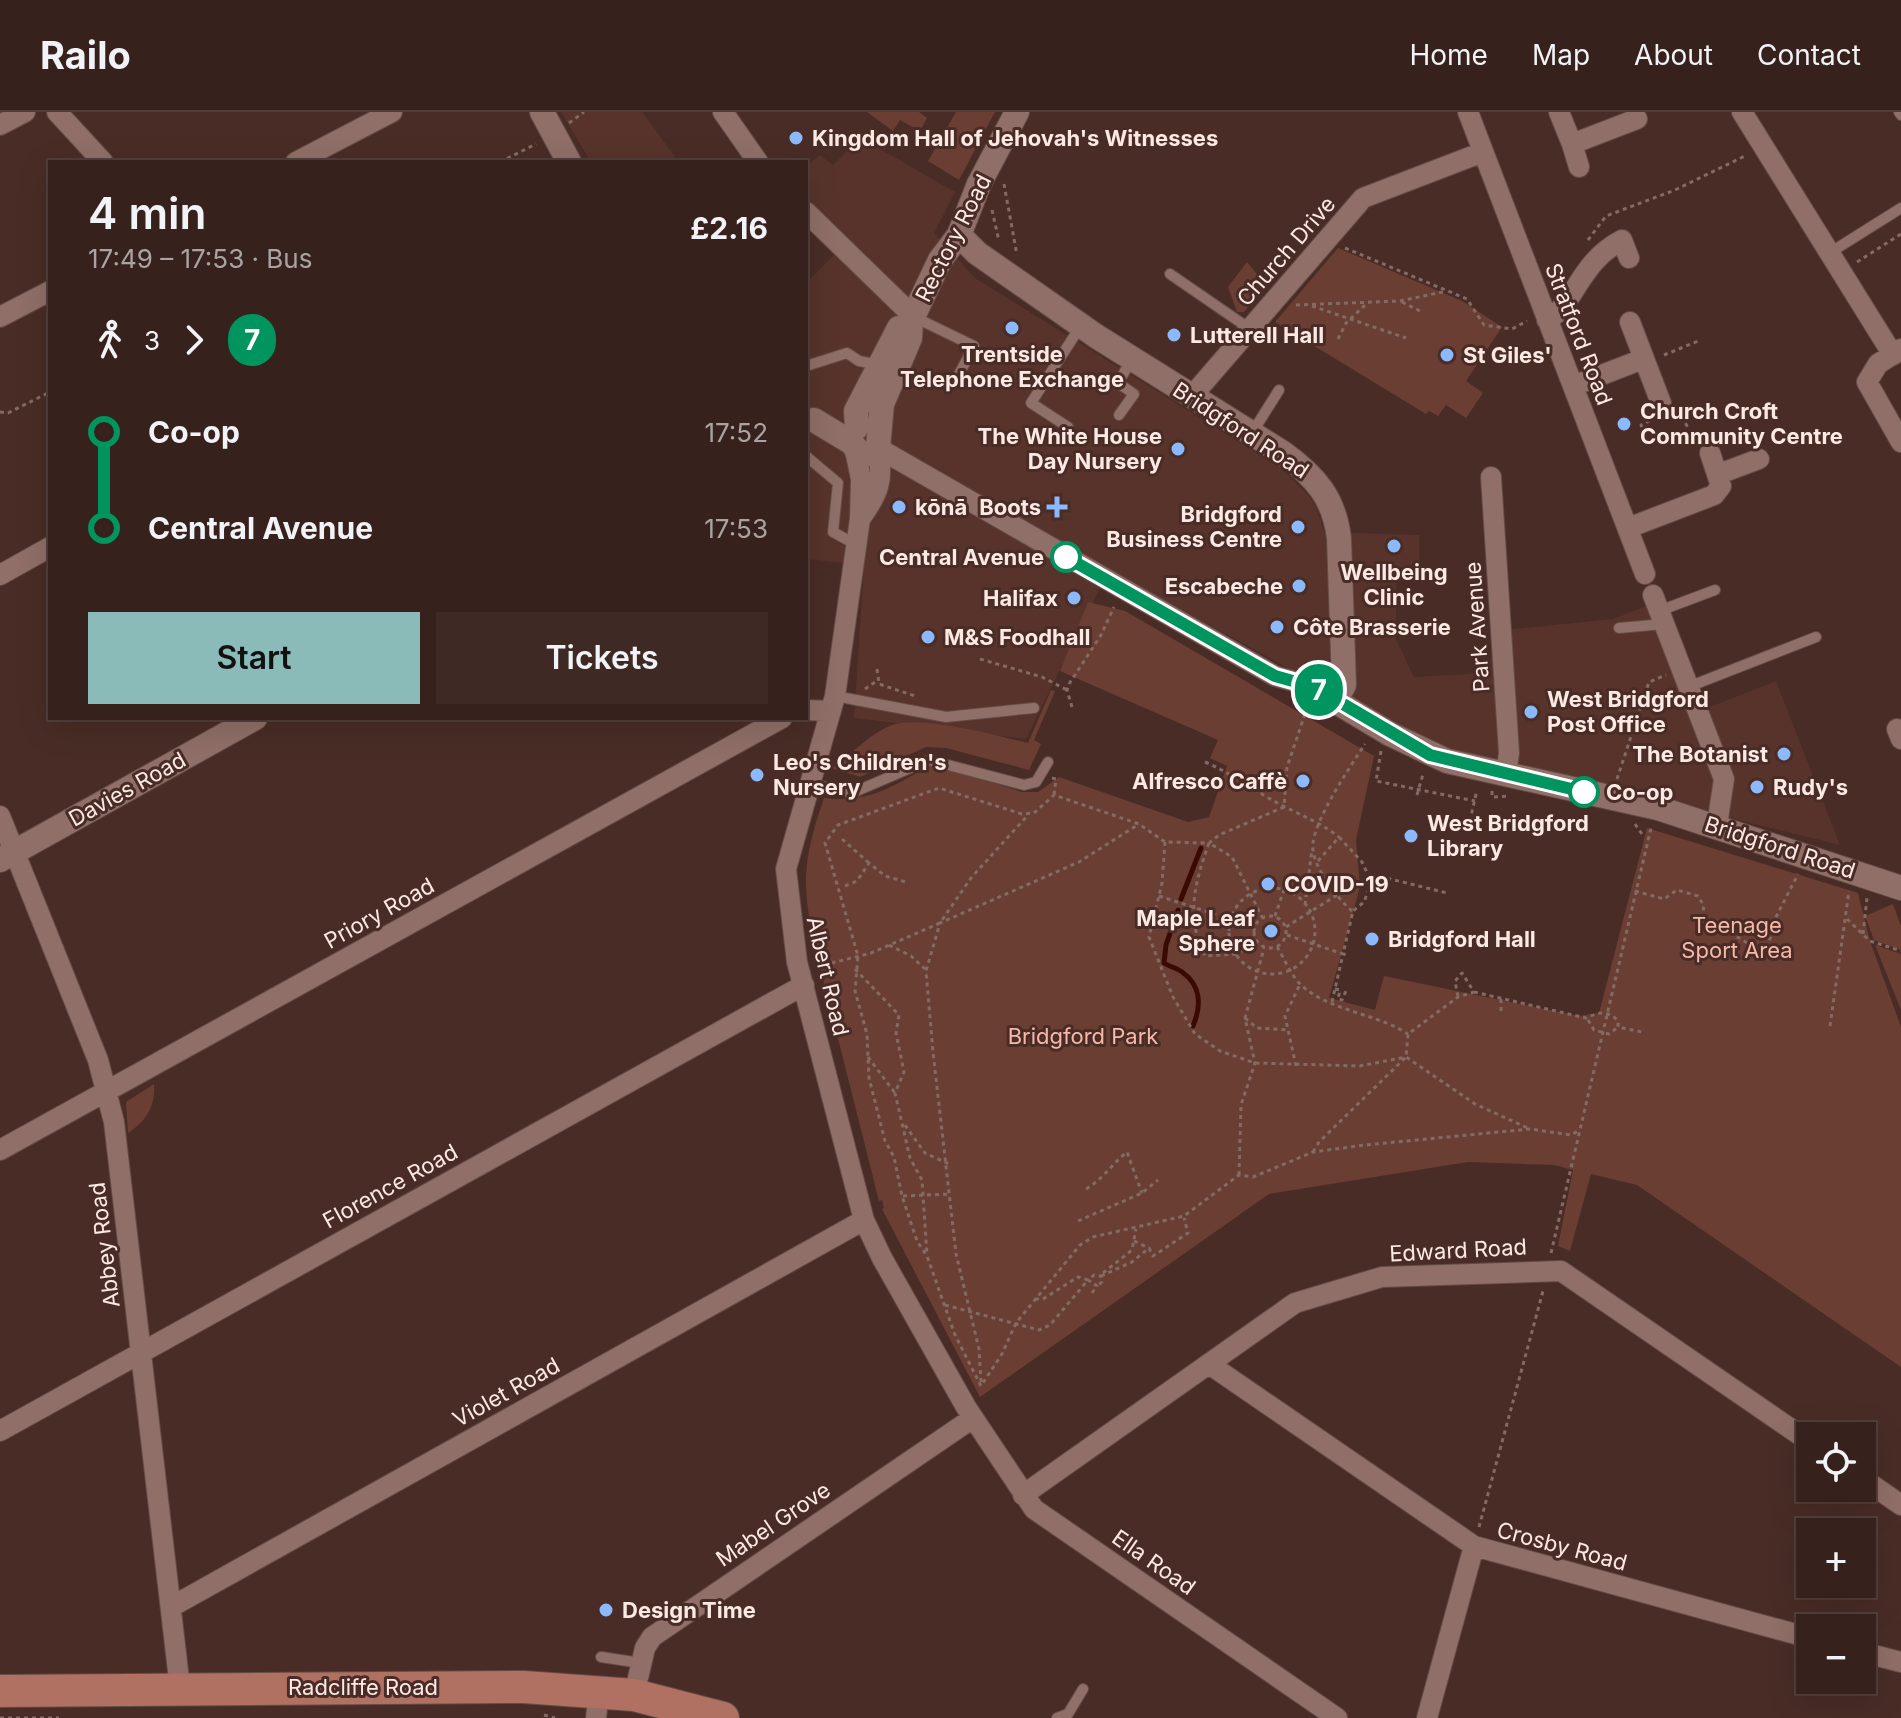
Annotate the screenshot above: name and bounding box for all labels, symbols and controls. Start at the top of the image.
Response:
text: Railo [40,32,131,78]
text: Home [1409,38,1488,72]
text: Map [1532,38,1590,72]
text: About [1634,38,1713,72]
text: Contact [1757,38,1861,72]
place label: Kingdom Hall of Jehovah's Witnesses [812,125,1218,151]
marker: Kingdom Hall of Jehovah's Witnesses [787,129,805,147]
street label: Rectory Road [910,170,996,306]
text: 4 min [88,186,206,240]
street label: Church Drive [1231,191,1341,311]
text: £2.16 [690,210,768,246]
text: 17:49 – 17:53 · Bus [88,243,312,274]
street label: Stratford Road [1540,259,1618,409]
icon: walk [88,318,132,362]
icon: forward [172,318,216,362]
marker: Trentside Telephone Exchange [1003,319,1021,337]
place label: Lutterell Hall [1190,322,1324,348]
text: 7 [244,323,260,357]
text: 3 [144,325,160,356]
marker: Lutterell Hall [1165,326,1183,344]
place label: Trentside Telephone Exchange [900,341,1124,392]
place label: St Giles' [1463,342,1552,368]
marker: St Giles' [1438,346,1456,364]
street label: Bridgford Road [1168,376,1314,484]
place label: Church Croft Community Centre [1640,398,1843,449]
text: Co-op [148,414,240,450]
marker: Church Croft Community Centre [1615,415,1633,433]
text: 17:52 [704,417,768,448]
place label: The White House Day Nursery [978,423,1162,474]
marker: The White House Day Nursery [1169,440,1187,458]
place label: kōnā [915,494,967,520]
place label: Boots [979,494,1041,520]
marker: kōnā [890,498,908,516]
marker: Boots [1048,498,1066,516]
place label: Bridgford Business Centre [1106,501,1282,552]
text: Central Avenue [148,510,373,546]
text: 17:53 [704,513,768,544]
marker: Bridgford Business Centre [1289,518,1307,536]
marker: Wellbeing Clinic [1385,537,1403,555]
marker: Central Avenue [1051,542,1081,572]
place label: Central Avenue [879,544,1044,570]
place label: Wellbeing Clinic [1340,559,1448,610]
street label: Park Avenue [1459,561,1495,693]
place label: Escabeche [1165,573,1283,599]
marker: Escabeche [1290,577,1308,595]
place label: Halifax [983,585,1058,611]
marker: Halifax [1065,589,1083,607]
button: Start [88,612,420,704]
button: Tickets [436,612,768,704]
place label: Côte Brasserie [1293,614,1451,640]
marker: Côte Brasserie [1268,618,1286,636]
place label: M&S Foodhall [944,624,1090,650]
marker: M&S Foodhall [919,628,937,646]
line badge: 7 [1293,664,1345,716]
text: 7 [1311,673,1327,707]
place label: West Bridgford Post Office [1547,686,1709,737]
marker: West Bridgford Post Office [1522,703,1540,721]
place label: The Botanist [1632,741,1768,767]
marker: The Botanist [1775,745,1793,763]
street label: Davies Road [64,746,190,832]
place label: Leo's Children's Nursery [773,749,947,800]
marker: Leo's Children's Nursery [748,766,766,784]
place label: Alfresco Caffè [1132,768,1287,794]
marker: Alfresco Caffè [1294,772,1312,790]
place label: Rudy's [1773,774,1848,800]
marker: Co-op [1569,777,1599,807]
marker: Rudy's [1748,778,1766,796]
place label: Co-op [1606,779,1673,805]
place label: West Bridgford Library [1427,810,1589,861]
street label: Bridgford Road [1701,810,1859,884]
marker: West Bridgford Library [1402,827,1420,845]
place label: COVID-19 [1284,871,1389,897]
street label: Priory Road [320,872,438,954]
marker: COVID-19 [1259,875,1277,893]
place label: Maple Leaf Sphere [1136,905,1255,956]
park label: Teenage Sport Area [1681,912,1793,963]
street label: Albert Road [802,914,854,1038]
marker: Maple Leaf Sphere [1262,922,1280,940]
place label: Bridgford Hall [1388,926,1536,952]
marker: Bridgford Hall [1363,930,1381,948]
park label: Bridgford Park [1008,1023,1158,1049]
street label: Florence Road [318,1138,462,1234]
street label: Abbey Road [83,1181,125,1309]
street label: Edward Road [1389,1233,1527,1267]
street label: Violet Road [448,1352,564,1432]
map controls [1796,1422,1876,1694]
button: locate [1796,1422,1876,1502]
street label: Mabel Grove [711,1476,835,1572]
street label: Crosby Road [1494,1516,1630,1576]
button: + [1796,1518,1876,1598]
street label: Ella Road [1107,1524,1201,1600]
place label: Design Time [622,1597,756,1623]
marker: Design Time [597,1601,615,1619]
button: − [1796,1614,1876,1694]
street label: Radcliffe Road [288,1674,438,1700]

